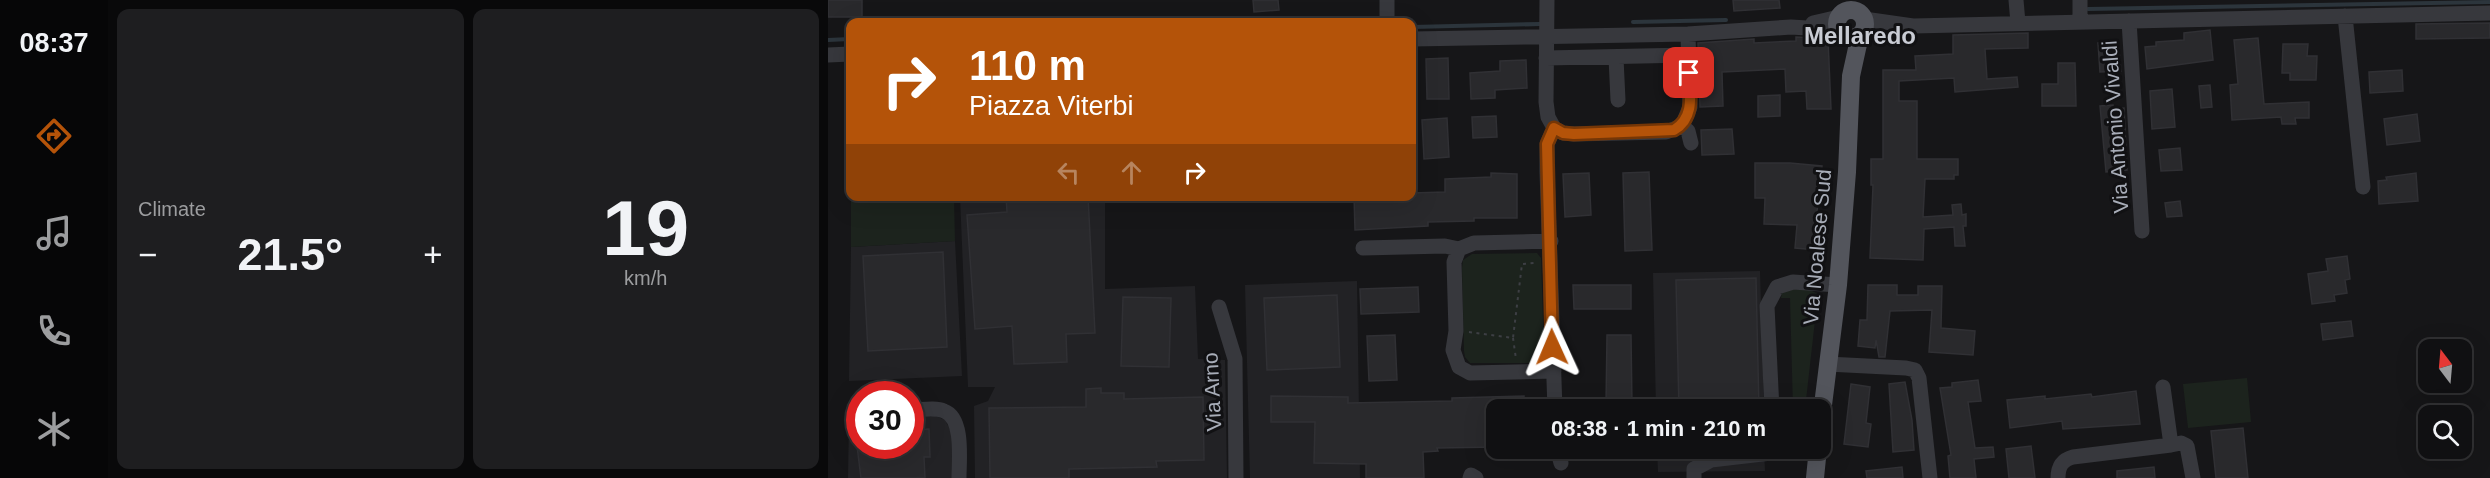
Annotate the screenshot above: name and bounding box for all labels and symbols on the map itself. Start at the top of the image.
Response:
district label: Mellaredo [1804,22,1916,49]
street label: Via Antonio Vivaldi [2097,40,2133,214]
pin [1663,47,1714,98]
street label: Via Noalese Sud [1799,168,1835,326]
position arrow [1520,315,1584,379]
north arrow [2418,339,2472,393]
street label: Via Arno [1198,352,1226,432]
speed limit sign: 30 [846,381,924,459]

